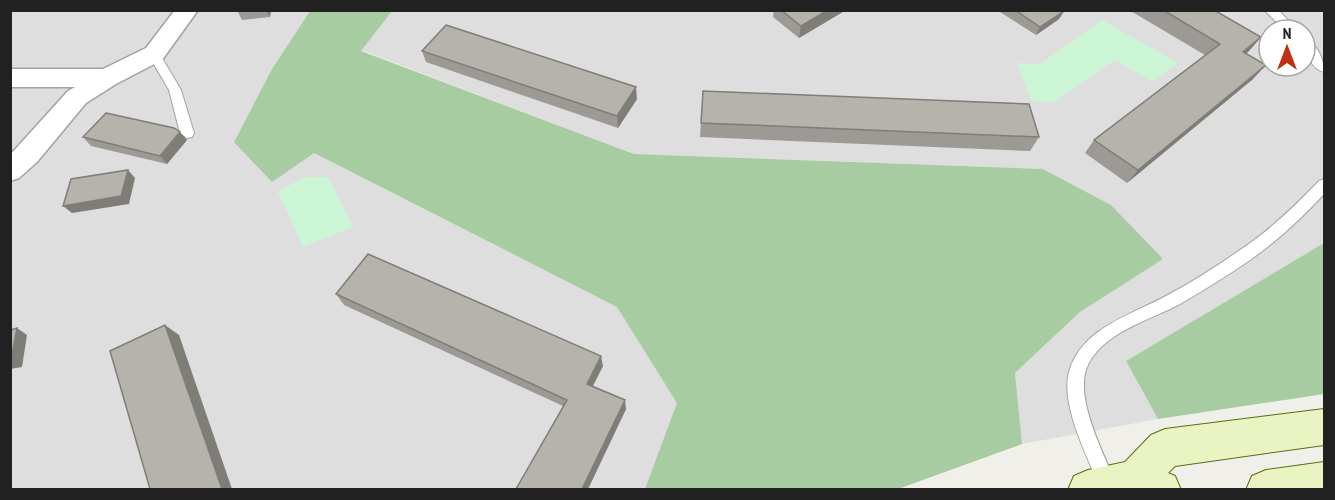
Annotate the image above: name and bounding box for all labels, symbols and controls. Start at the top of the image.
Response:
north arrow [1257,18,1317,78]
text: N [1283,23,1291,43]

